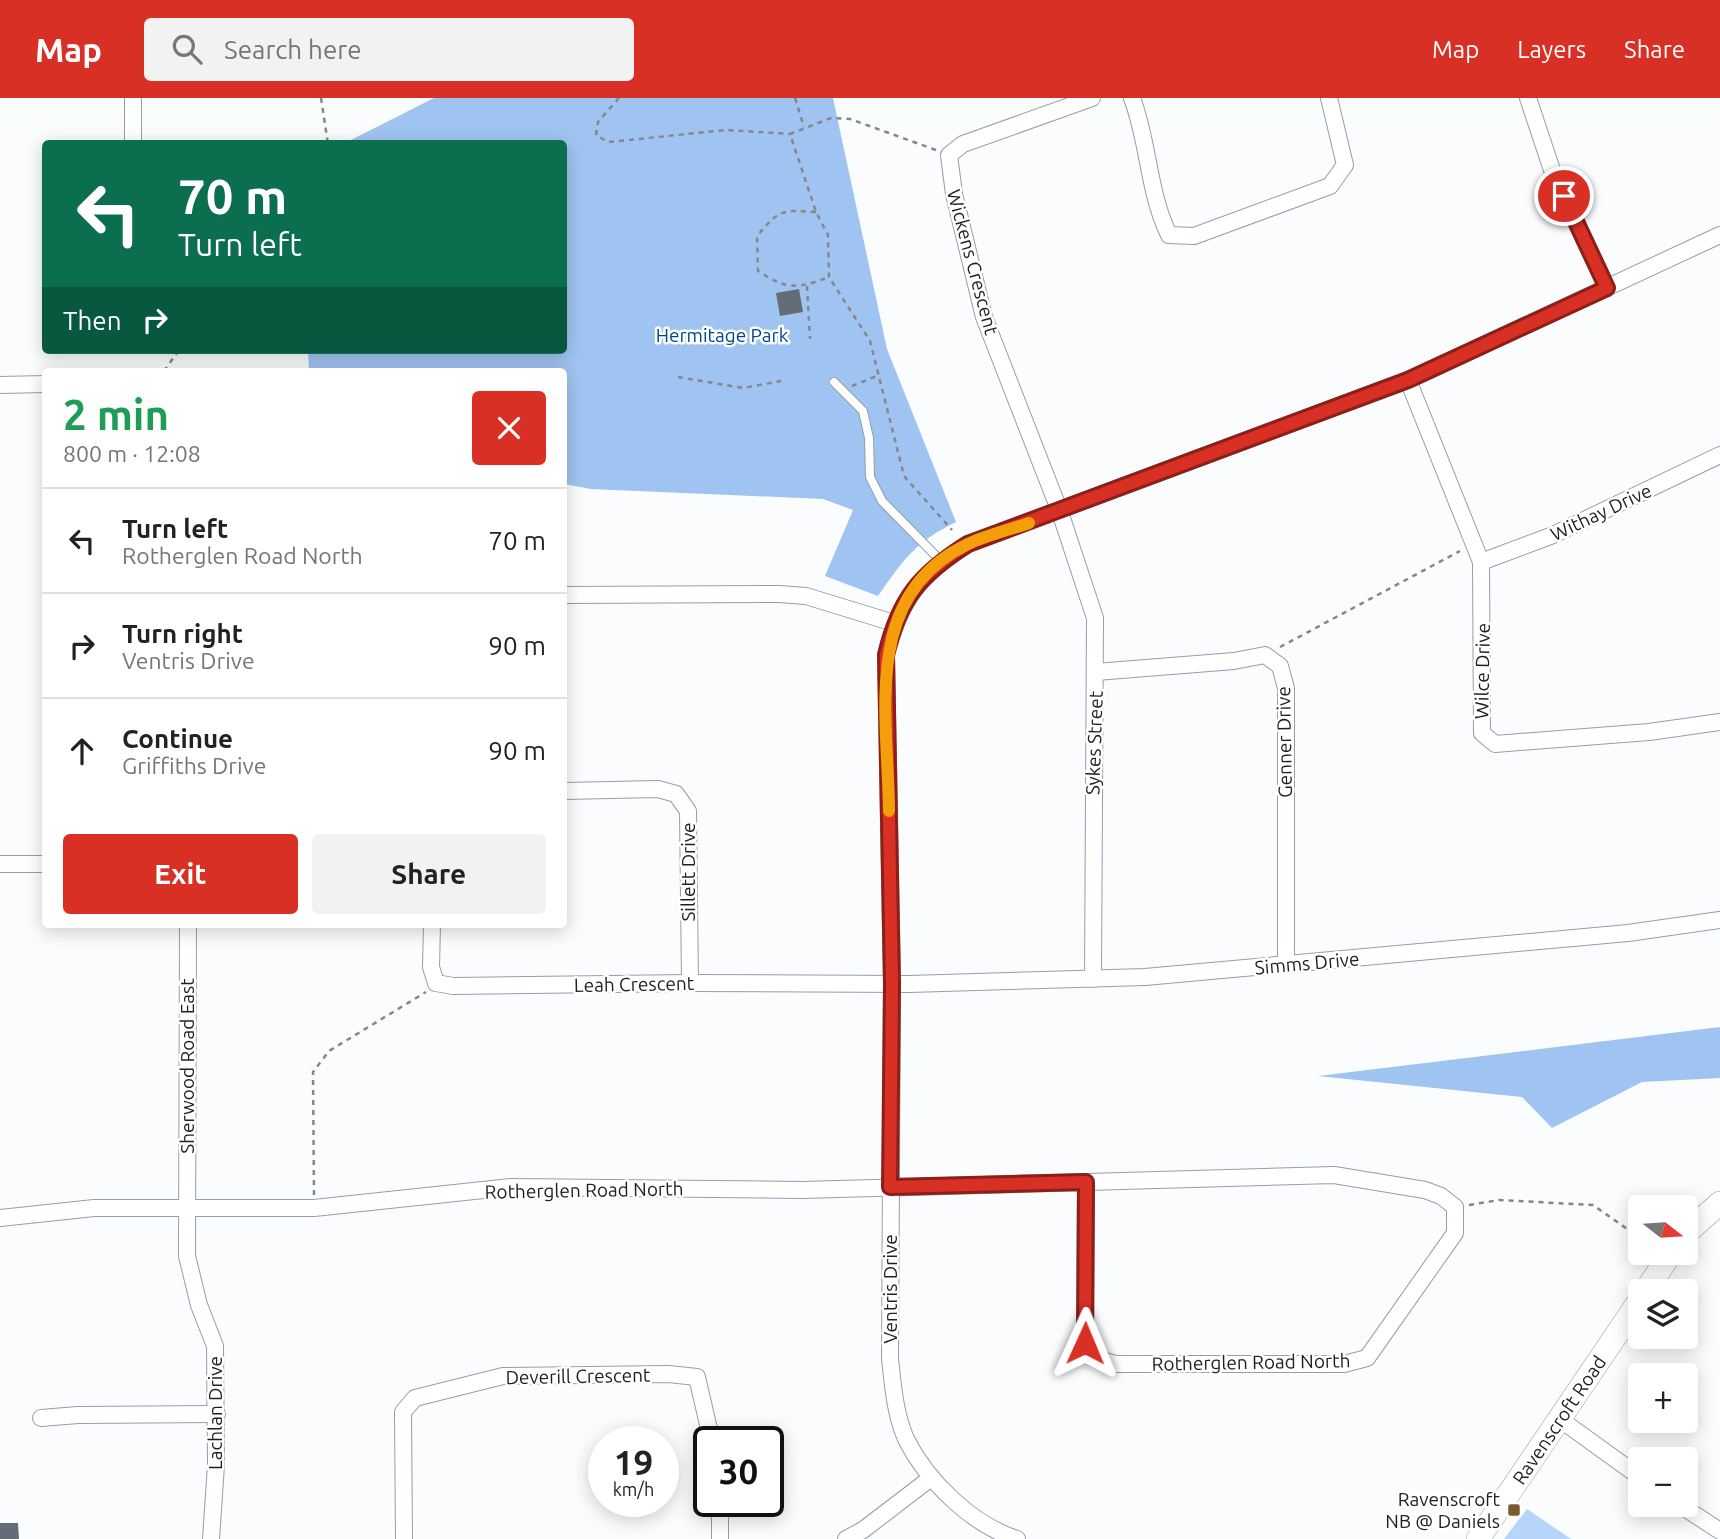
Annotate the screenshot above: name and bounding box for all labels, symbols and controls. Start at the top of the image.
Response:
search box [144,18,634,81]
icon: search [168,30,206,68]
text: Map [35,31,102,68]
text: Search here [224,35,362,64]
text: Map [1432,36,1479,63]
text: Layers [1517,36,1586,63]
text: Share [1624,36,1685,63]
pin [1534,166,1594,226]
icon: left [63,168,154,259]
text: 70 m [178,168,287,223]
icon: arrive [1545,177,1583,215]
street label: Wickens Crescent [943,187,1003,338]
text: Turn left [178,226,302,262]
icon: right [136,301,174,339]
text: Then [63,306,122,335]
park label: Hermitage Park [656,324,789,346]
text: 2 min [63,391,169,438]
button: close [472,391,546,465]
text: 800 m · 12:08 [63,441,201,466]
street label: Withay Drive [1547,479,1655,545]
text: Turn left [122,514,228,543]
icon: left [63,522,101,560]
text: 70 m [488,526,546,555]
text: Rotherglen Road North [122,543,363,568]
text: Turn right [122,619,243,648]
street label: Wilce Drive [1470,623,1494,719]
icon: right [63,627,101,665]
text: 90 m [488,631,546,660]
text: Ventris Drive [122,648,255,673]
street label: Genner Drive [1272,686,1296,798]
street label: Sykes Street [1081,690,1107,795]
text: Continue [122,724,233,753]
icon: ahead [63,732,101,770]
text: 90 m [488,736,546,765]
text: Griffiths Drive [122,753,266,778]
street label: Sillett Drive [677,822,699,922]
button: Exit [63,834,298,914]
button: Share [312,834,546,914]
street label: Simms Drive [1254,947,1360,979]
street label: Leah Crescent [574,972,695,996]
street label: Sherwood Road East [176,978,198,1154]
street label: Rotherglen Road North [484,1177,684,1203]
north arrow [1628,1195,1698,1265]
map controls [1628,1195,1698,1517]
street label: Ventris Drive [879,1234,901,1344]
button: layers [1628,1279,1698,1349]
position arrow [1048,1306,1122,1380]
street label: Rotherglen Road North [1151,1349,1351,1375]
street label: Ravenscroft Road [1508,1352,1610,1488]
street label: Lachlan Drive [204,1356,226,1470]
button: + [1628,1363,1698,1433]
street label: Deverill Crescent [505,1364,651,1388]
speed limit sign: 30 [693,1426,784,1517]
text: 19 [614,1442,653,1482]
button: − [1628,1447,1698,1517]
text: km/h [613,1479,654,1499]
place label: Ravenscroft NB @ Daniels [1385,1488,1501,1532]
marker: Ravenscroft NB @ Daniels [1506,1502,1522,1518]

